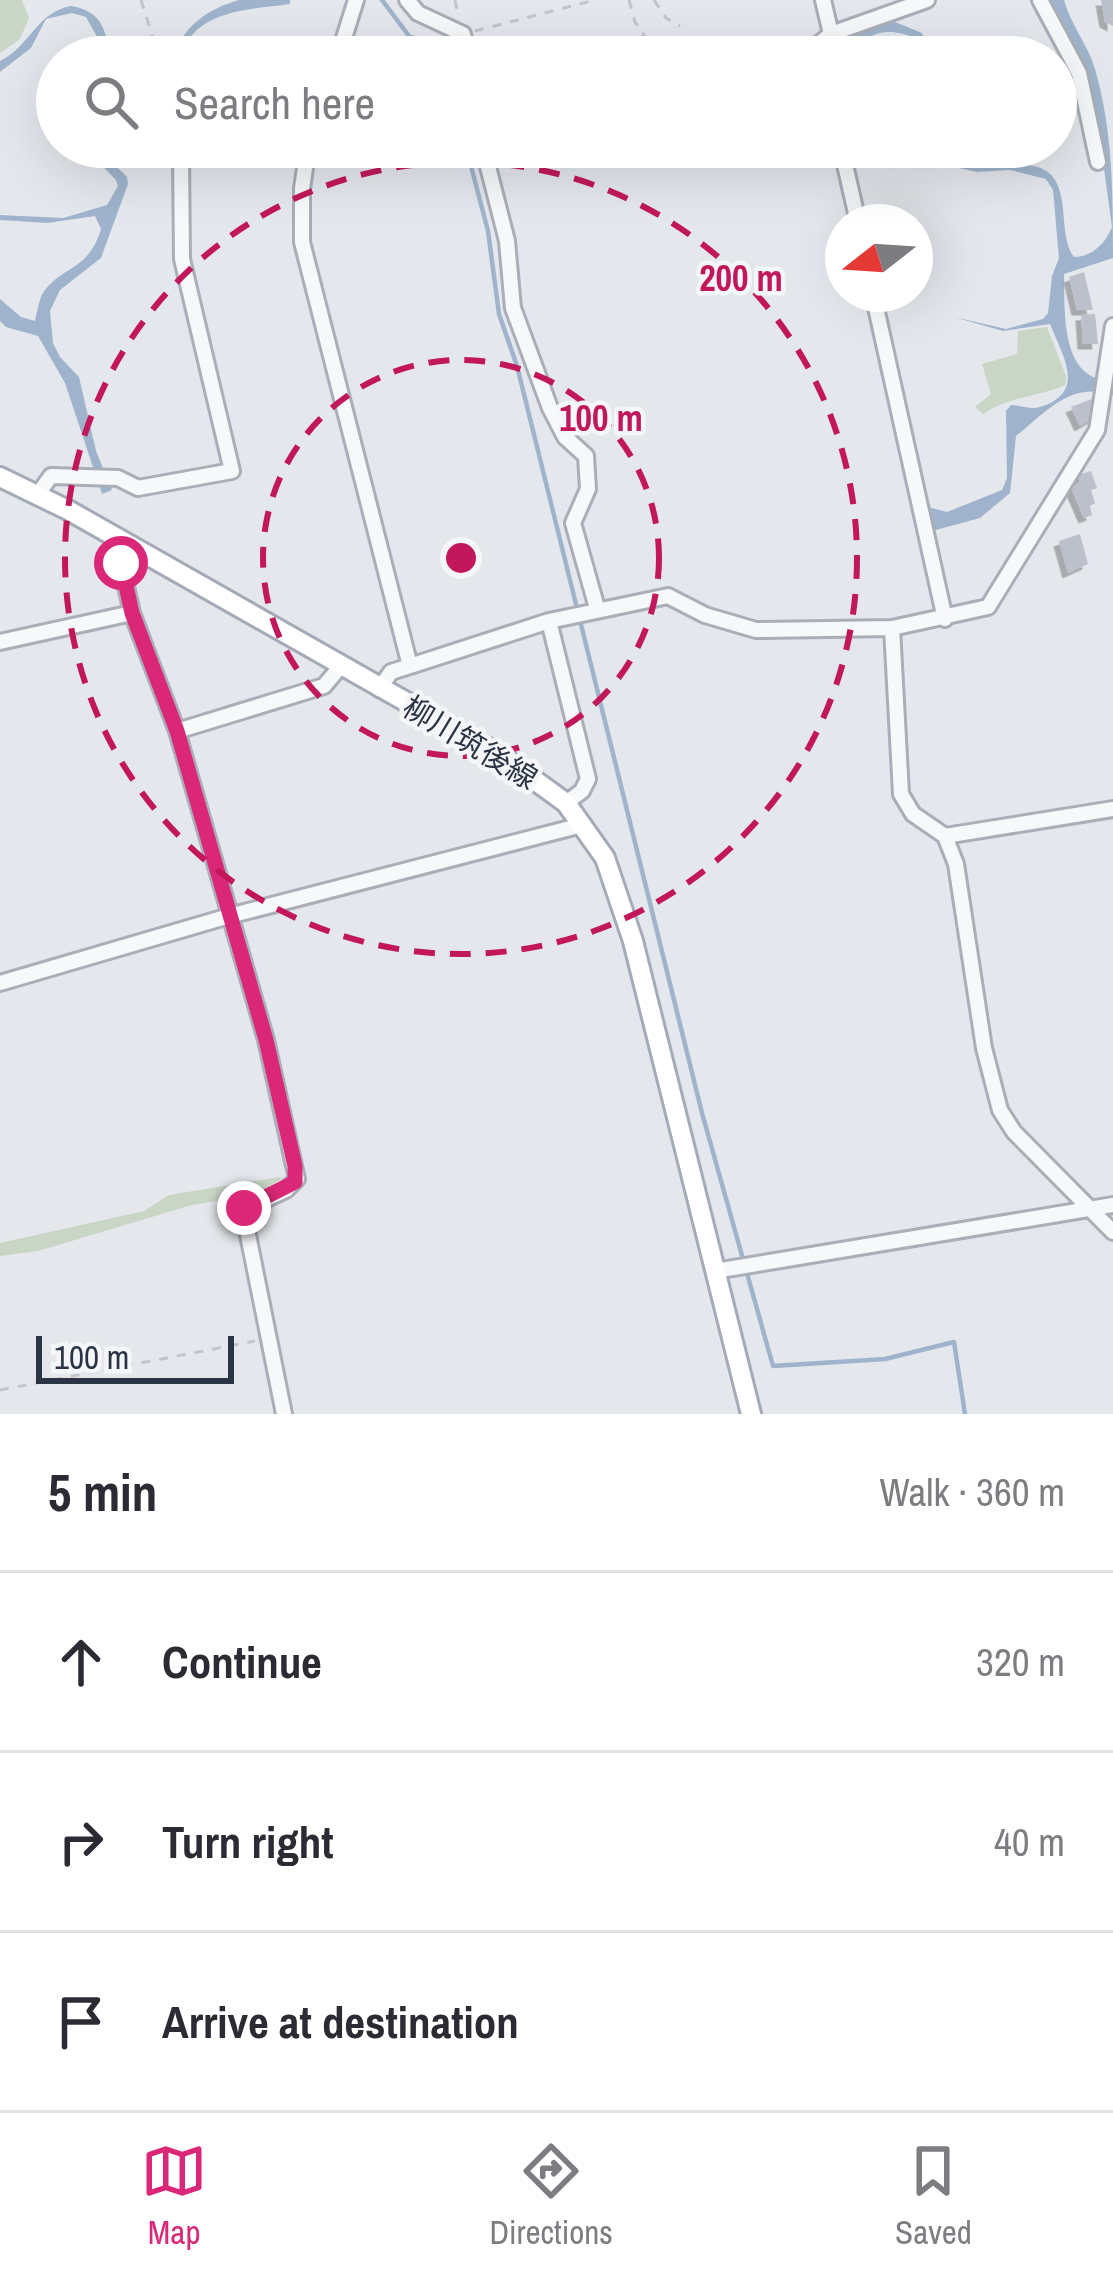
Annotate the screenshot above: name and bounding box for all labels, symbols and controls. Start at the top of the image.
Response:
search box [36,36,1077,168]
icon: search [78,69,144,135]
text: Search here [174,72,375,133]
north arrow [825,204,933,312]
text: 200 m [699,254,783,302]
text: 100 m [559,394,643,442]
route start [94,536,148,590]
centre of rings [440,537,482,579]
street label: 柳川筑後線 [396,686,545,798]
route end [217,1181,271,1235]
scale bar [36,1330,234,1383]
text: 100 m [54,1335,129,1379]
text: 5 min [48,1458,157,1527]
text: Walk · 360 m [880,1466,1065,1518]
icon: ahead [48,1629,114,1695]
text: Continue [162,1631,322,1692]
text: 320 m [976,1636,1065,1688]
icon: right [48,1809,114,1875]
text: Turn right [162,1811,334,1872]
text: 40 m [994,1816,1065,1868]
icon: arrive [48,1989,114,2055]
text: Arrive at destination [162,1991,519,2052]
tab: Map [141,2138,207,2254]
tab: Directions [489,2138,613,2254]
tab: Saved [895,2138,972,2254]

